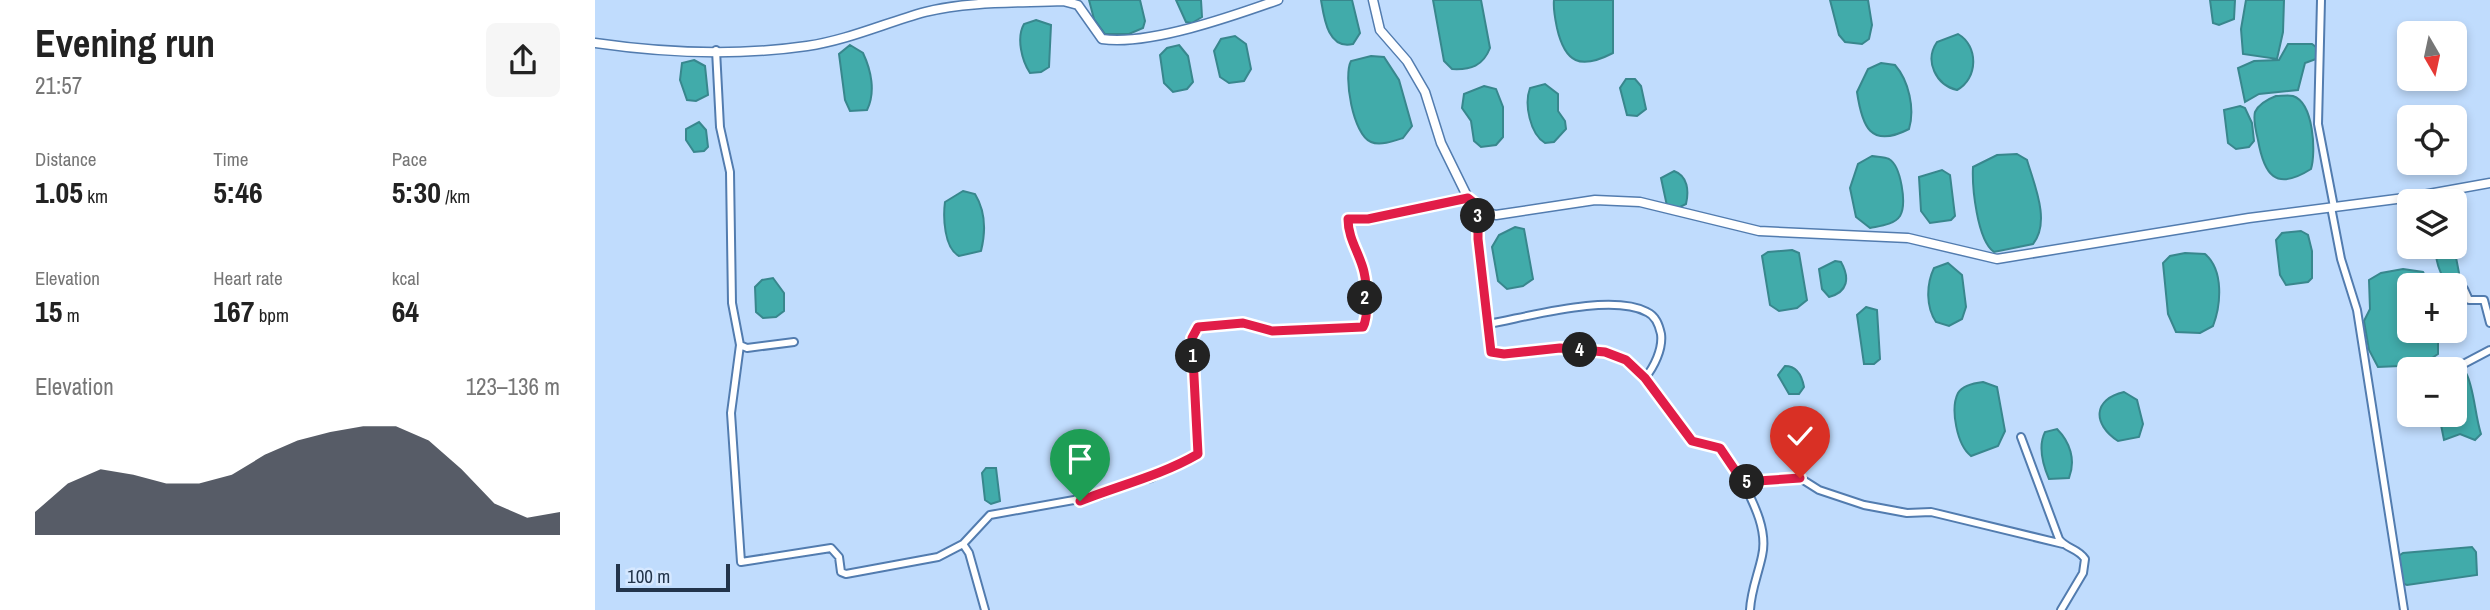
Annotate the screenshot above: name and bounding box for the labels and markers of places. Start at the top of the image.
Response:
pin: 3 [1461,198,1495,234]
pin: 2 [1347,280,1383,316]
pin: 4 [1563,332,1597,368]
pin: 1 [1175,338,1211,374]
pin [1770,406,1830,478]
pin [1050,429,1110,501]
pin: 5 [1729,464,1765,500]

